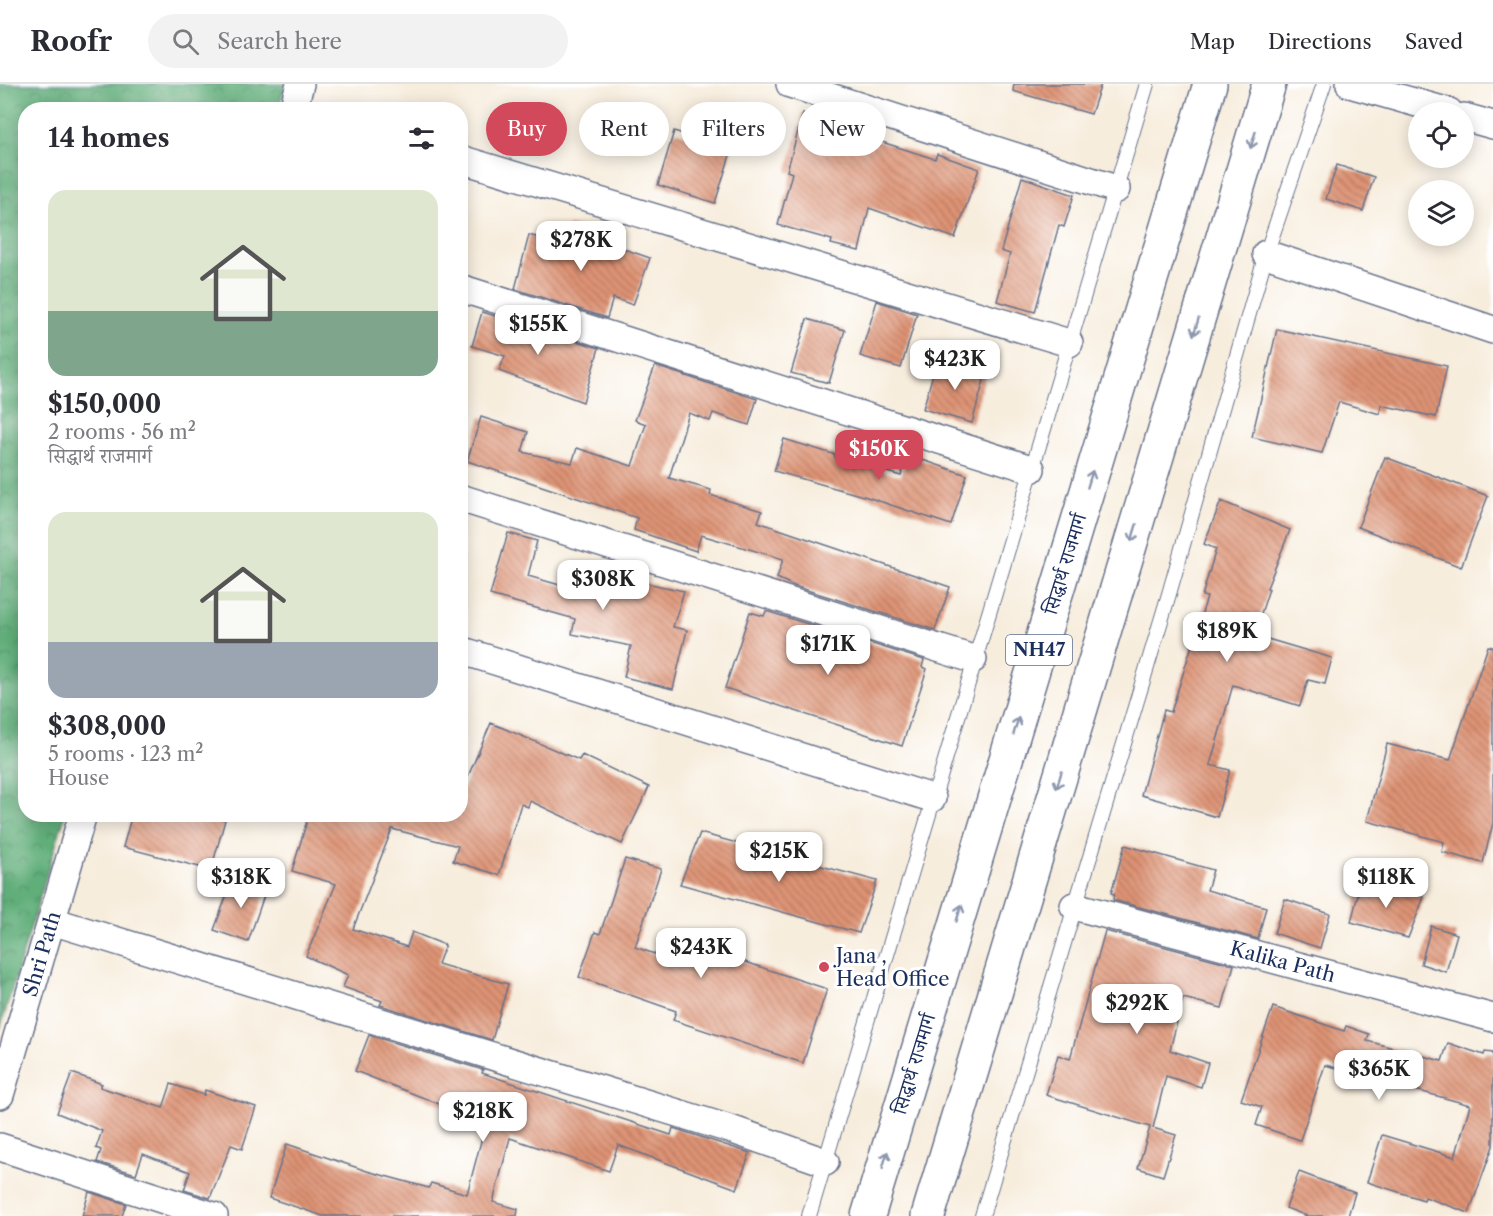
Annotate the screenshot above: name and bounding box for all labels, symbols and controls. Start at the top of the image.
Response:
search box [148,14,568,68]
text: Roofr [30,24,112,58]
icon: search [169,25,202,58]
text: Search here [217,28,342,55]
text: Map [1190,29,1235,54]
text: Directions [1268,29,1372,54]
text: Saved [1405,29,1463,54]
chip: Buy [486,102,567,156]
chip: Rent [579,102,669,156]
chip: Filters [681,102,786,156]
chip: New [798,102,886,156]
map controls [1408,102,1474,246]
button: locate [1408,102,1474,168]
text: 14 homes [48,122,170,154]
icon: filters [405,122,438,155]
one-way arrow [1247,130,1258,149]
button: layers [1408,180,1474,246]
pin: $278K [539,221,623,272]
text: $278K [550,228,612,252]
icon: home [189,229,297,337]
pin: $155K [496,305,580,356]
text: $155K [509,312,567,336]
one-way arrow [1190,317,1201,336]
pin: $423K [913,340,997,391]
text: $423K [924,347,986,371]
text: $150,000 [48,388,161,420]
text: 2 rooms · 56 m² [48,420,196,444]
pin: $150K [837,430,921,481]
text: $150K [849,437,909,461]
text: सिद्धार्थ राजमार्ग [48,444,152,468]
one-way arrow [1085,470,1096,489]
street label: सिद्धार्थ राजमार्ग [1038,509,1092,618]
one-way arrow [1128,524,1139,543]
icon: home [189,551,297,659]
pin: $308K [561,560,645,611]
text: $308K [571,567,635,591]
pin: $189K [1185,612,1269,663]
text: $189K [1197,619,1257,643]
pin: $171K [786,625,870,676]
text: $171K [800,632,856,656]
road number: NH47 [1006,635,1072,665]
text: $308,000 [48,710,166,742]
one-way arrow [1011,717,1022,736]
text: 5 rooms · 123 m² [48,742,204,766]
text: House [48,766,109,790]
one-way arrow [1053,771,1064,790]
pin: $215K [737,832,821,883]
text: $215K [750,839,809,863]
pin: $318K [199,858,283,909]
pin: $118K [1344,858,1428,909]
text: $318K [211,865,271,889]
text: $118K [1357,865,1415,889]
one-way arrow [954,904,965,923]
street label: Shri Path [18,908,66,999]
pin: $243K [659,928,743,979]
text: $243K [670,935,732,959]
street label: Kalika Path [1227,936,1338,987]
place label: Jana , Head Office [833,944,950,991]
marker: Jana , Head Office [817,960,831,974]
pin: $292K [1095,984,1179,1035]
text: $292K [1106,991,1168,1015]
street label: सिद्धार्थ राजमार्ग [887,1009,941,1118]
pin: $365K [1337,1050,1421,1101]
text: $365K [1348,1057,1410,1081]
pin: $218K [441,1092,525,1143]
text: $218K [453,1099,513,1123]
one-way arrow [880,1151,891,1170]

